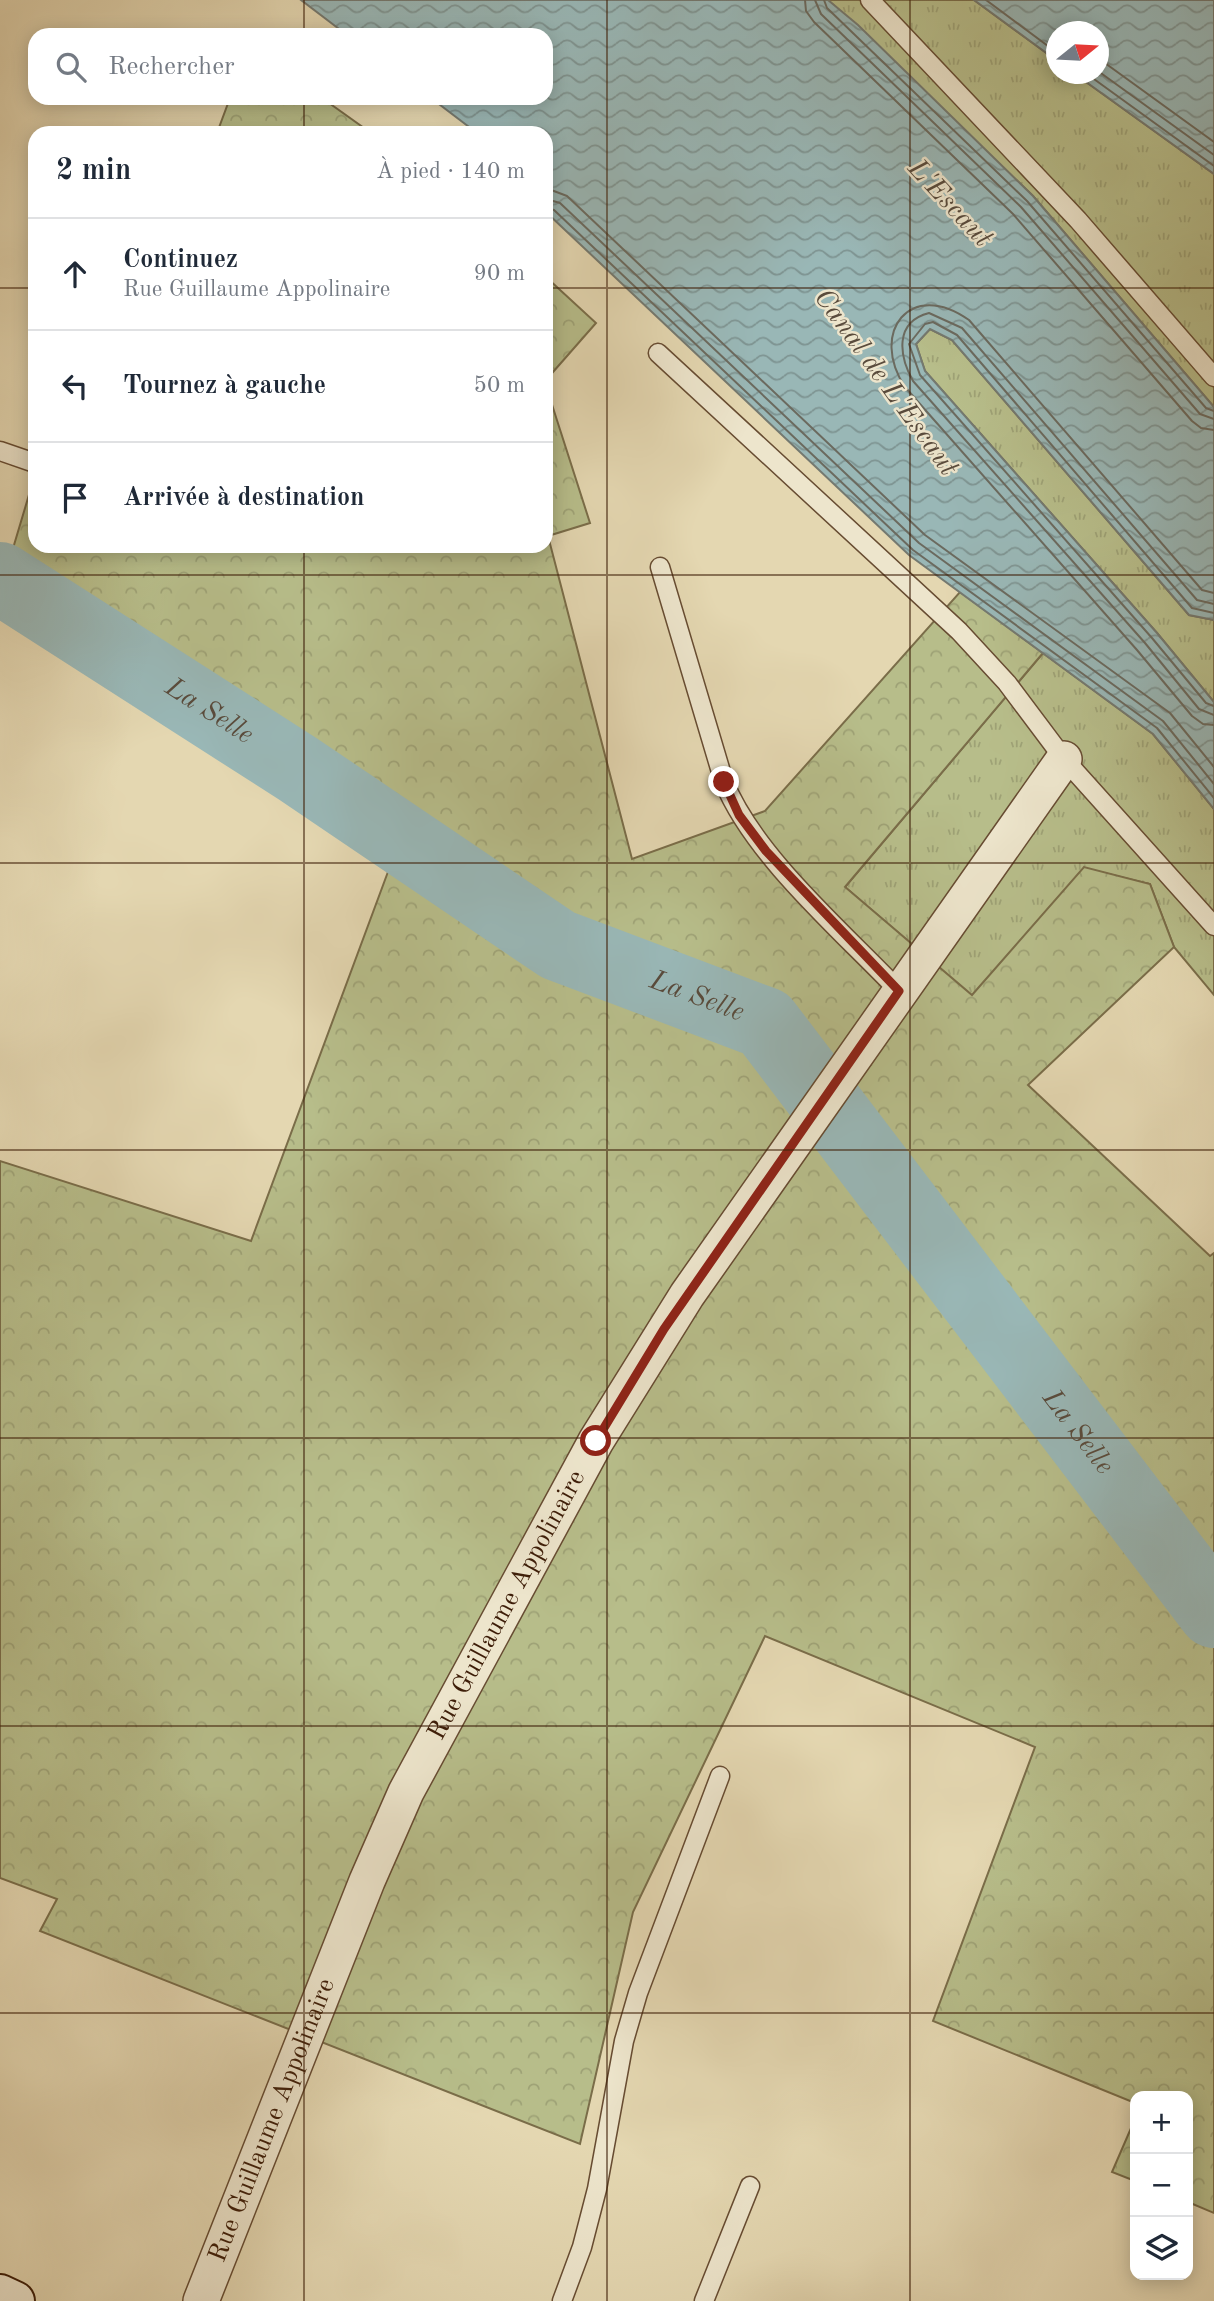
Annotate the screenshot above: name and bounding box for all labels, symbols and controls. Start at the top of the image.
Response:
north arrow [1046,21,1109,84]
search box [28,28,553,105]
icon: search [52,48,90,86]
text: Rechercher [108,54,235,80]
water label: L'Escaut [901,154,997,254]
text: 2 min [56,156,131,186]
text: À pied · 140 m [376,160,525,183]
text: Continuez [123,247,238,273]
icon: ahead [56,255,94,293]
text: 90 m [474,262,525,285]
text: Rue Guillaume Appolinaire [123,278,390,301]
water label: Canal de L'Escaut [808,284,963,483]
icon: left [56,367,94,405]
text: Tournez à gauche [123,373,326,399]
text: 50 m [474,374,525,397]
icon: arrive [56,479,94,517]
text: Arrivée à destination [123,485,365,511]
water label: La Selle [159,673,258,750]
route end [708,766,739,797]
water label: La Selle [645,966,748,1028]
water label: La Selle [1036,1384,1118,1480]
route start [580,1425,611,1456]
street label: Rue Guillaume Appolinaire [424,1466,590,1745]
street label: Rue Guillaume Appolinaire [205,1975,340,2266]
map controls [1130,2091,1193,2280]
button: + [1130,2091,1193,2154]
button: − [1130,2154,1193,2217]
button: layers [1130,2217,1193,2280]

